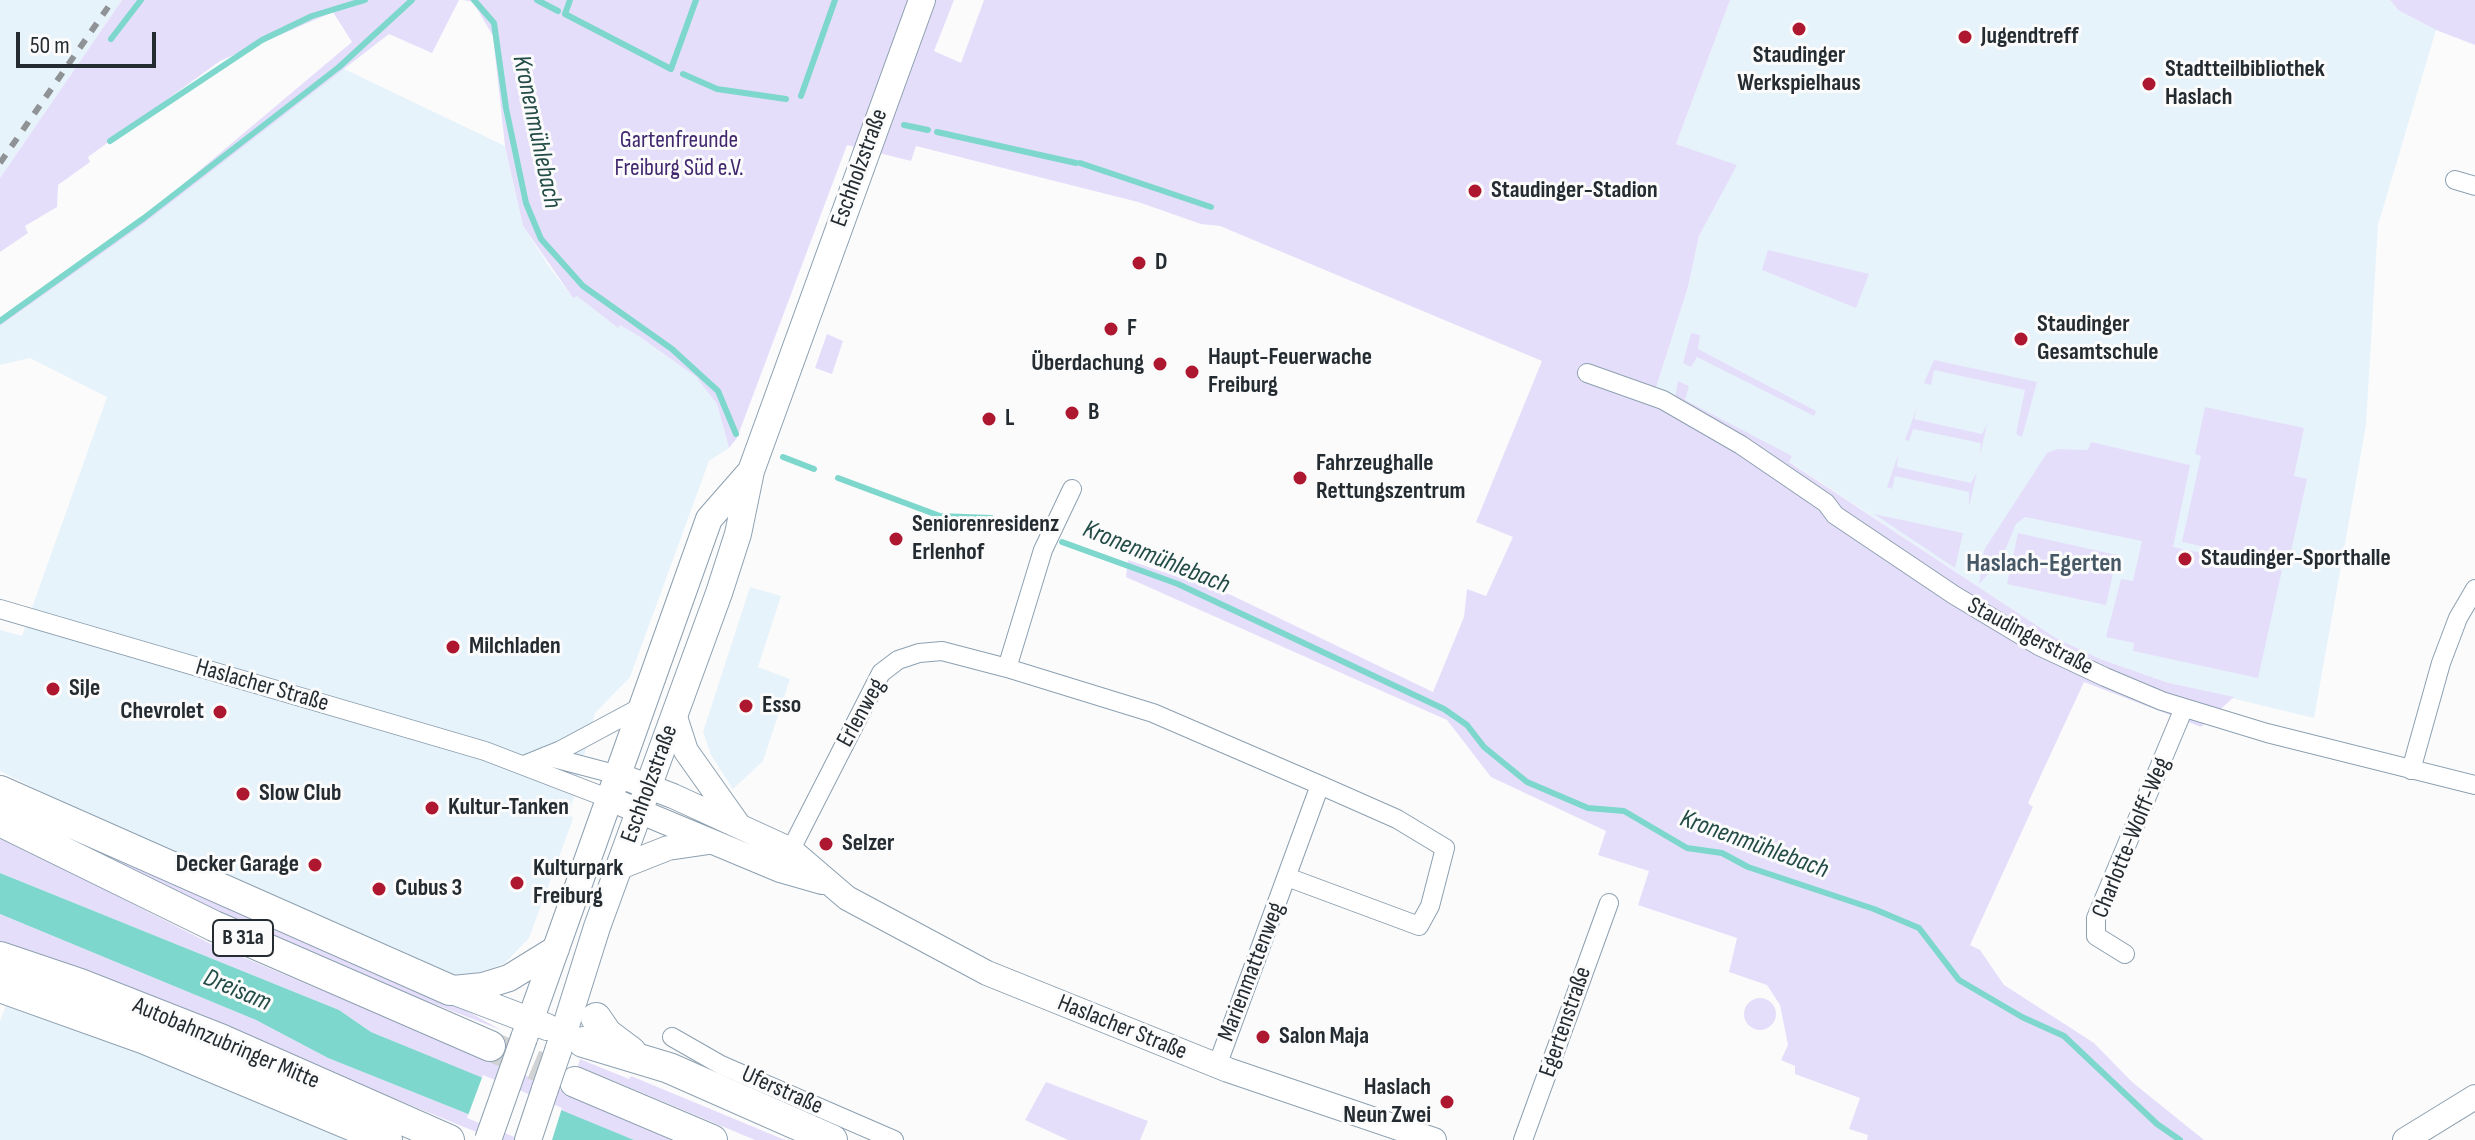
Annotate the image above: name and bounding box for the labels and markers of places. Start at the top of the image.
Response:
marker: Staudinger Werkspielhaus [1790,20,1808,38]
place label: Jugendtreff [1981,23,2079,51]
marker: Jugendtreff [1956,28,1974,46]
place label: Staudinger Werkspielhaus [1737,42,1861,98]
place label: Stadtteilbibliothek Haslach [2165,56,2325,112]
marker: Stadtteilbibliothek Haslach [2140,75,2158,93]
place label: Staudinger-Stadion [1491,177,1658,205]
marker: Staudinger-Stadion [1466,182,1484,200]
place label: D [1155,249,1167,277]
marker: D [1130,254,1148,272]
place label: Staudinger Gesamtschule [2037,311,2158,367]
place label: F [1127,315,1137,343]
marker: F [1102,320,1120,338]
marker: Staudinger Gesamtschule [2012,330,2030,348]
place label: Haupt-Feuerwache Freiburg [1208,344,1372,400]
place label: Überdachung [1031,350,1144,378]
marker: Überdachung [1151,355,1169,373]
marker: Haupt-Feuerwache Freiburg [1183,363,1201,381]
place label: B [1088,399,1099,427]
marker: B [1063,404,1081,422]
place label: L [1005,405,1014,433]
marker: L [980,410,998,428]
place label: Fahrzeughalle Rettungszentrum [1316,450,1465,506]
marker: Fahrzeughalle Rettungszentrum [1291,469,1309,487]
place label: Seniorenresidenz Erlenhof [912,511,1059,567]
marker: Seniorenresidenz Erlenhof [887,530,905,548]
place label: Staudinger-Sporthalle [2201,545,2391,573]
marker: Staudinger-Sporthalle [2176,550,2194,568]
place label: Milchladen [469,633,561,661]
marker: Milchladen [444,638,462,656]
place label: SiJe [69,675,100,703]
marker: SiJe [44,680,62,698]
place label: Esso [762,692,801,720]
marker: Esso [737,697,755,715]
place label: Chevrolet [120,698,204,726]
marker: Chevrolet [211,703,229,721]
place label: Slow Club [259,780,341,808]
marker: Slow Club [234,785,252,803]
place label: Kultur-Tanken [448,794,569,822]
marker: Kultur-Tanken [423,799,441,817]
place label: Selzer [842,830,894,858]
marker: Selzer [817,835,835,853]
place label: Decker Garage [176,851,299,879]
place label: Kulturpark Freiburg [533,855,623,911]
marker: Decker Garage [306,856,324,874]
marker: Kulturpark Freiburg [508,874,526,892]
place label: Cubus 3 [395,875,462,903]
marker: Cubus 3 [370,880,388,898]
place label: Salon Maja [1279,1023,1369,1051]
marker: Salon Maja [1254,1028,1272,1046]
place label: Haslach Neun Zwei [1343,1074,1431,1130]
marker: Haslach Neun Zwei [1438,1093,1456,1111]

